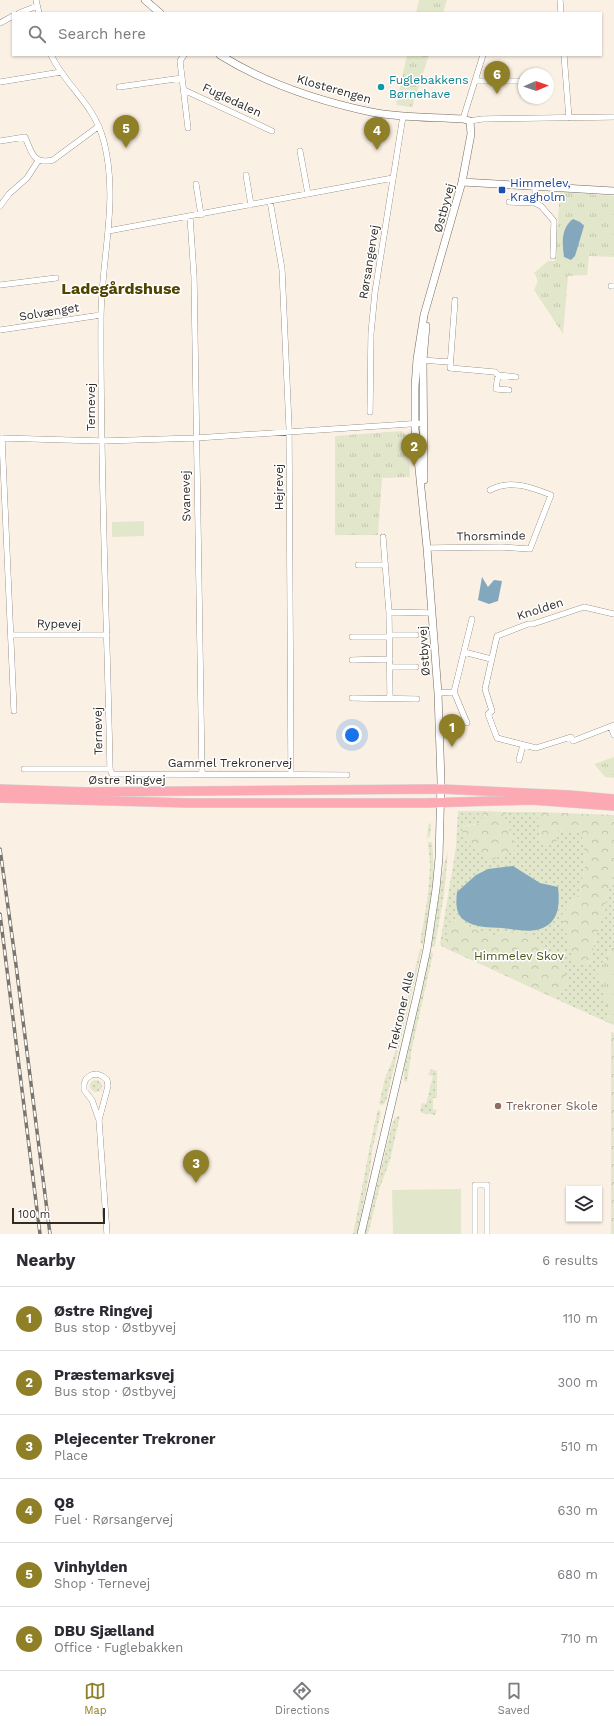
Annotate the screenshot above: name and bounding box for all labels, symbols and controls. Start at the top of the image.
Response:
search box [12,12,602,56]
icon: search [26,23,48,45]
text: Search here [58,25,146,43]
pin: 6 [484,61,510,94]
north arrow [518,68,554,104]
street label: Klosterengen [295,72,373,106]
place label: Fuglebakkens Børnehave [389,73,469,101]
street label: Fugledalen [200,80,264,120]
marker: Fuglebakkens Børnehave [376,82,386,92]
pin: 5 [113,115,139,148]
pin: 4 [364,117,390,150]
place label: Himmelev, Kragholm [510,176,571,204]
street label: Østbyvej [431,182,457,234]
marker: Himmelev, Kragholm [497,185,507,195]
street label: Rørsangervej [356,224,382,300]
district label: Ladegårdshuse [61,279,181,298]
street label: Solvænget [18,300,80,324]
street label: Ternevej [84,383,98,431]
pin: 2 [401,433,427,466]
street label: Hejrevej [272,464,286,510]
street label: Svanevej [179,470,193,522]
street label: Thorsminde [456,528,526,544]
street label: Knolden [515,595,565,623]
street label: Rypevej [37,617,81,631]
street label: Østbyvej [415,625,433,677]
street label: Ternevej [91,707,105,755]
pin: 1 [439,714,465,747]
your location [342,725,362,745]
street label: Gammel Trekronervej [168,756,292,770]
street label: Østre Ringvej [88,773,166,787]
park label: Himmelev Skov [474,949,565,963]
street label: Trekroner Alle [385,970,417,1052]
place label: Trekroner Skole [506,1099,598,1113]
marker: Trekroner Skole [493,1101,503,1111]
pin: 3 [183,1150,209,1183]
map controls [566,1186,602,1222]
button: layers [566,1186,602,1222]
scale bar [12,1206,105,1225]
text: 100 m [18,1208,50,1221]
text: Nearby [16,1250,75,1270]
text: 6 results [542,1253,598,1268]
text: Østre Ringvej [54,1302,153,1320]
text: 1 [26,1311,32,1326]
text: 110 m [563,1311,598,1326]
text: Bus stop · Østbyvej [54,1320,176,1335]
text: Præstemarksvej [54,1366,174,1384]
text: 2 [25,1375,33,1390]
text: 300 m [557,1375,598,1390]
text: Bus stop · Østbyvej [54,1384,176,1399]
text: Plejecenter Trekroner [54,1430,216,1448]
text: 3 [25,1439,33,1454]
text: 510 m [560,1439,598,1454]
text: Place [54,1448,88,1463]
text: Q8 [54,1494,74,1512]
text: 4 [25,1503,33,1518]
text: 630 m [558,1503,598,1518]
text: Fuel · Rørsangervej [54,1512,173,1527]
text: Vinhylden [54,1558,128,1576]
text: 5 [25,1567,33,1582]
text: 680 m [557,1567,598,1582]
text: Shop · Ternevej [54,1576,150,1591]
text: DBU Sjælland [54,1622,154,1640]
text: 6 [25,1631,33,1646]
text: 710 m [561,1631,598,1646]
text: Office · Fuglebakken [54,1640,183,1655]
tab: Map [84,1680,107,1717]
tab: Directions [275,1680,329,1717]
tab: Saved [498,1680,530,1717]

